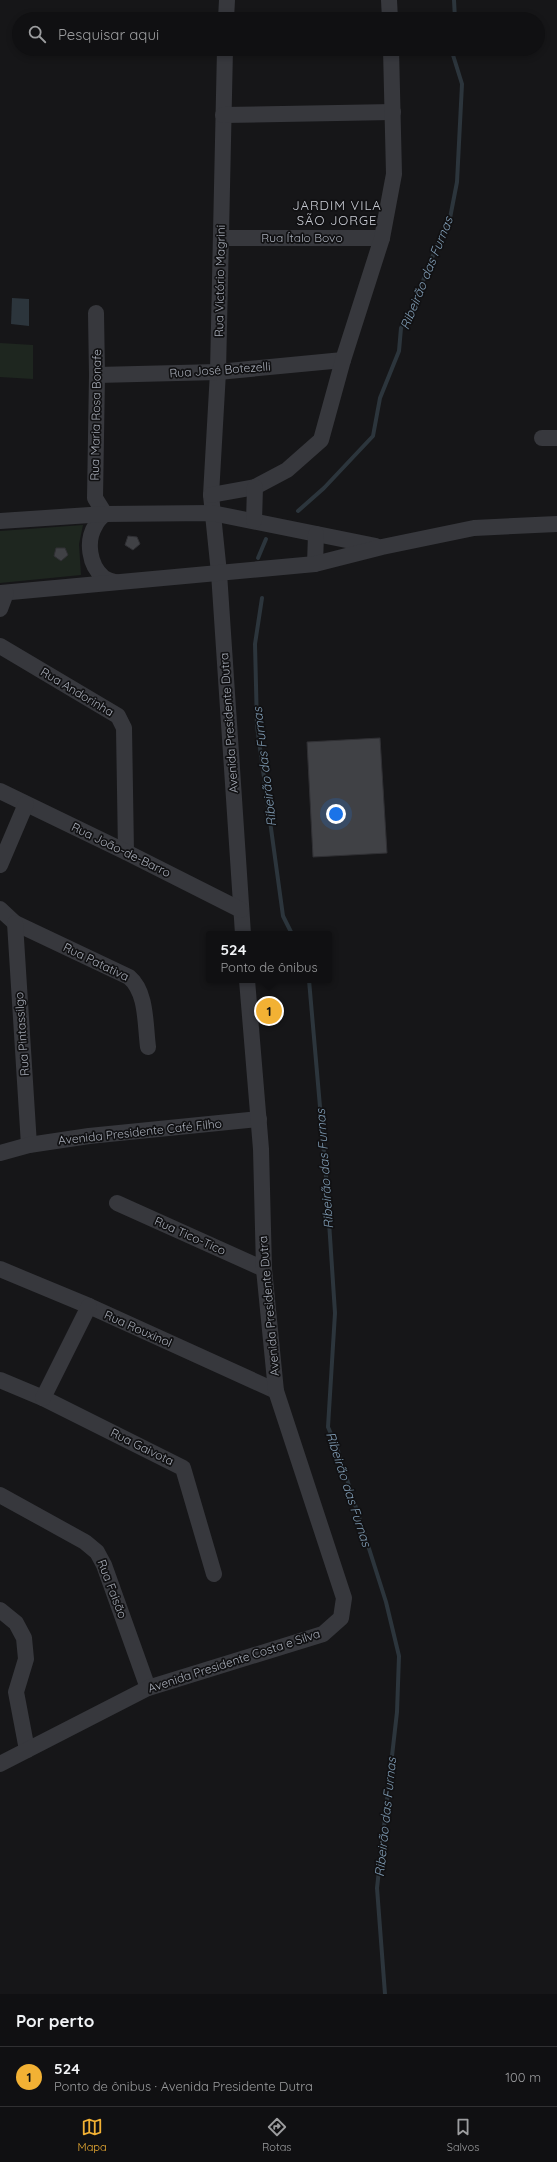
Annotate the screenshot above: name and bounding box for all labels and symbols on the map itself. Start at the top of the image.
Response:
district label: JARDIM VILA SÃO JORGE [292,197,382,228]
water label: Ribeirão das Furnas [396,214,456,332]
street label: Rua Victório Magrini [211,225,228,337]
street label: Rua Ítalo Bovo [261,230,343,245]
street label: Rua Maria Rosa Bonafe [87,349,104,481]
street label: Rua José Botezelli [169,358,271,381]
street label: Avenida Presidente Dutra [216,652,241,794]
street label: Rua Andorinha [38,664,117,719]
water label: Ribeirão das Furnas [249,706,279,828]
your location [326,804,346,824]
street label: Rua João-de-Barro [69,819,173,880]
street label: Rua Patativa [61,939,132,984]
street label: Rua Pintassilgo [11,991,32,1077]
pin: 1 [256,996,282,1026]
water label: Ribeirão das Furnas [312,1108,336,1229]
street label: Avenida Presidente Café Filho [57,1115,223,1148]
street label: Rua Tico-Tico [152,1213,228,1258]
street label: Avenida Presidente Dutra [255,1235,282,1377]
street label: Rua Rouxinol [102,1307,174,1350]
street label: Rua Gaivota [108,1425,176,1468]
water label: Ribeirão das Furnas [323,1429,375,1549]
street label: Rua Faisão [94,1557,131,1620]
street label: Avenida Presidente Costa e Silva [146,1626,322,1695]
water label: Ribeirão das Furnas [371,1756,399,1878]

